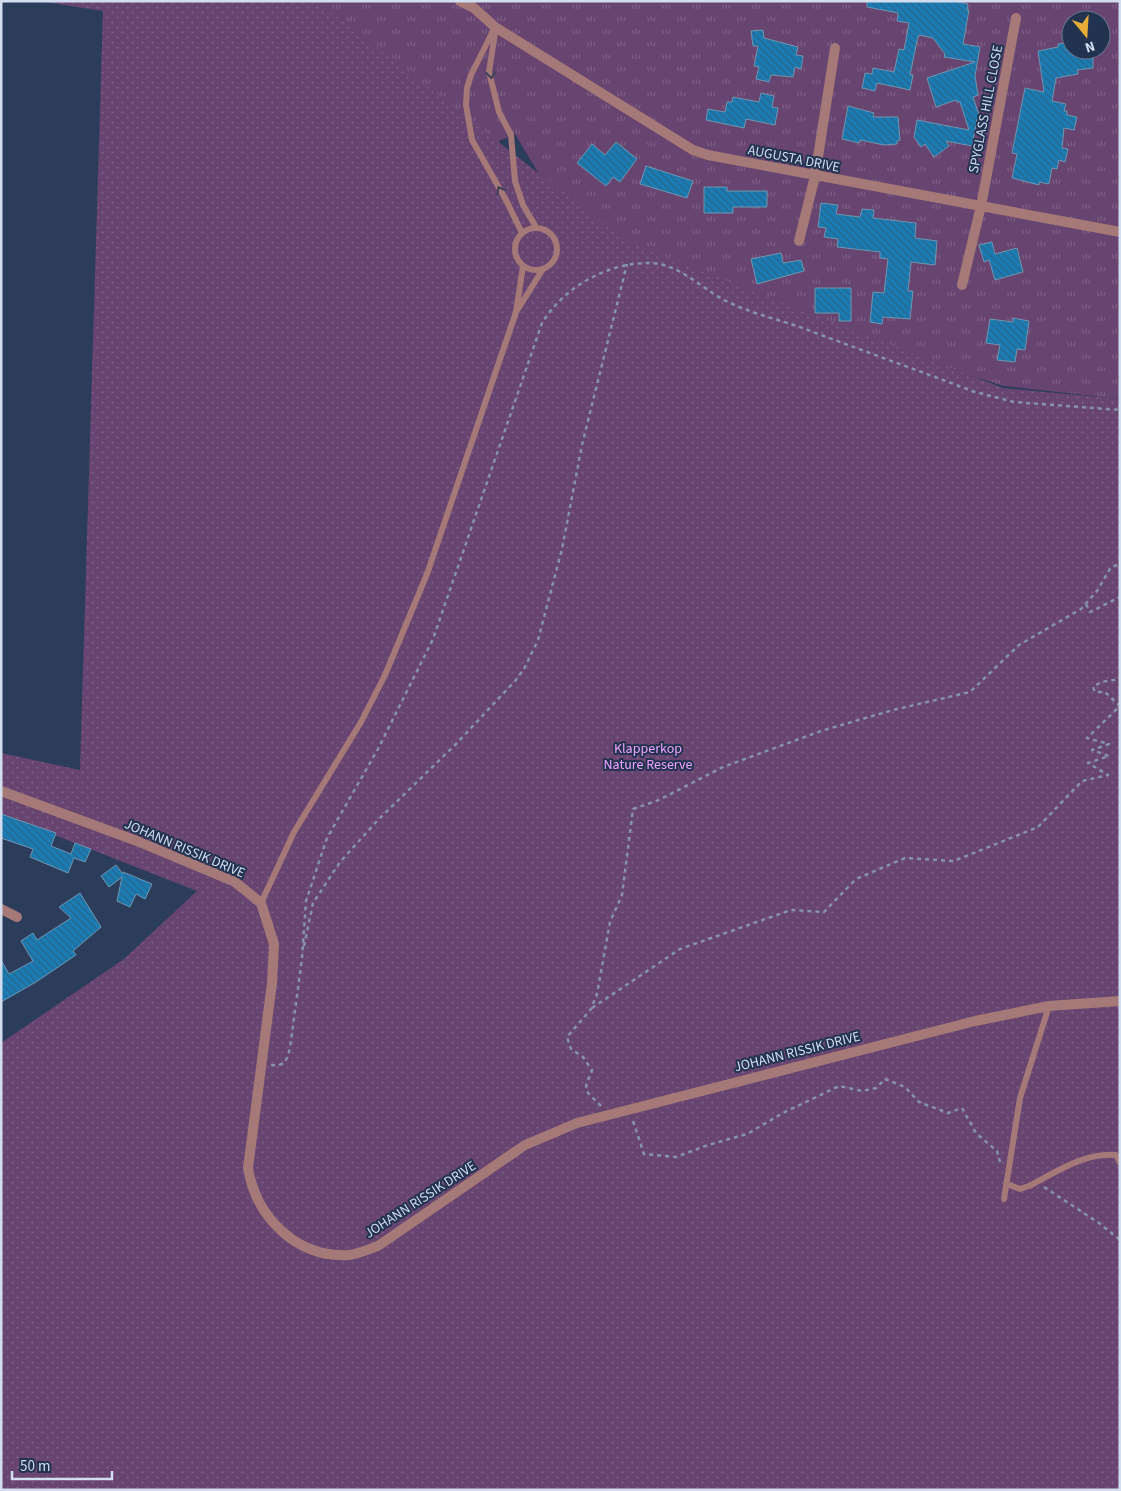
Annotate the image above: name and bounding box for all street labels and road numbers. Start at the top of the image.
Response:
street label: SPYGLASS HILL CLOSE [964,43,1008,175]
street label: AUGUSTA DRIVE [746,140,842,178]
street label: JOHANN RISSIK DRIVE [121,814,248,883]
street label: JOHANN RISSIK DRIVE [732,1027,862,1077]
street label: JOHANN RISSIK DRIVE [361,1156,480,1243]

